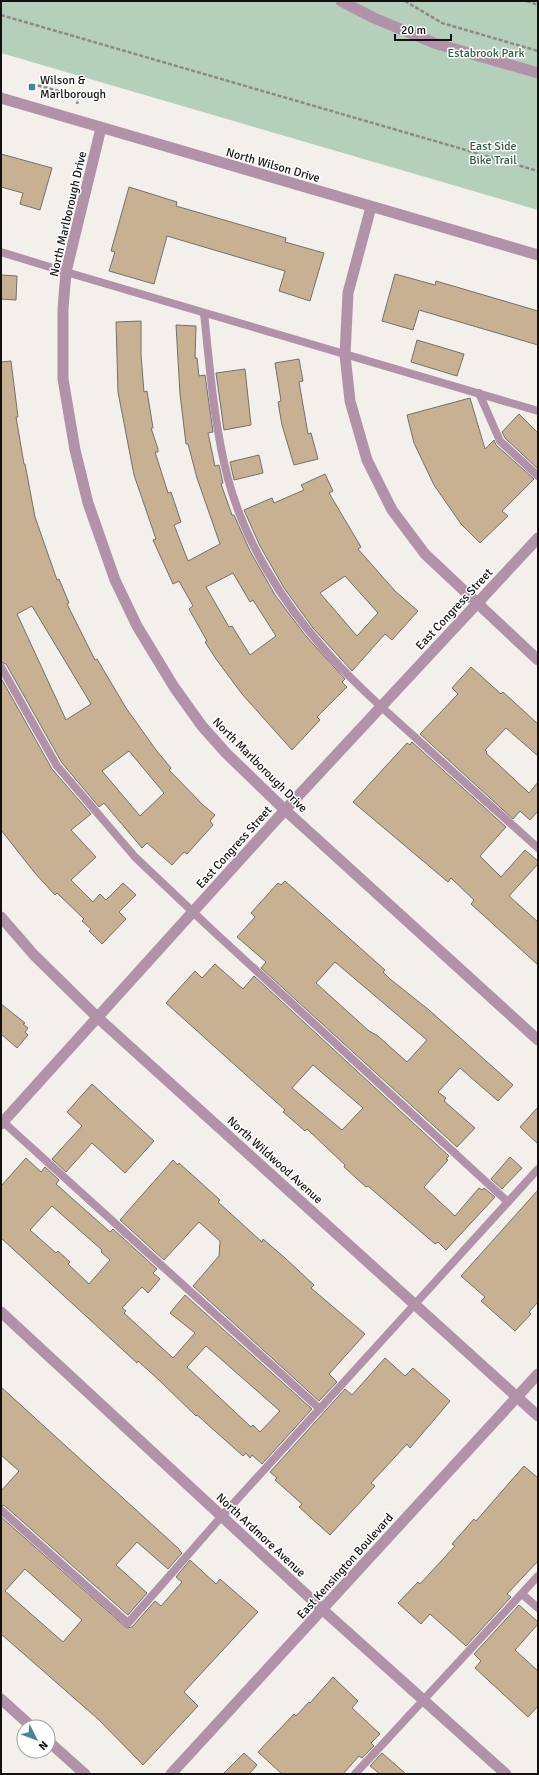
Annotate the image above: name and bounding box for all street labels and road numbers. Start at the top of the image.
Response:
street label: North Wilson Drive [224,145,322,186]
street label: North Marlborough Drive [47,150,90,278]
street label: East Congress Street [413,566,496,653]
street label: North Marlborough Drive [209,715,310,816]
street label: East Congress Street [193,803,275,892]
street label: North Wildwood Avenue [224,1114,325,1207]
street label: North Ardmore Avenue [213,1490,308,1581]
street label: East Kensington Boulevard [294,1510,397,1622]

